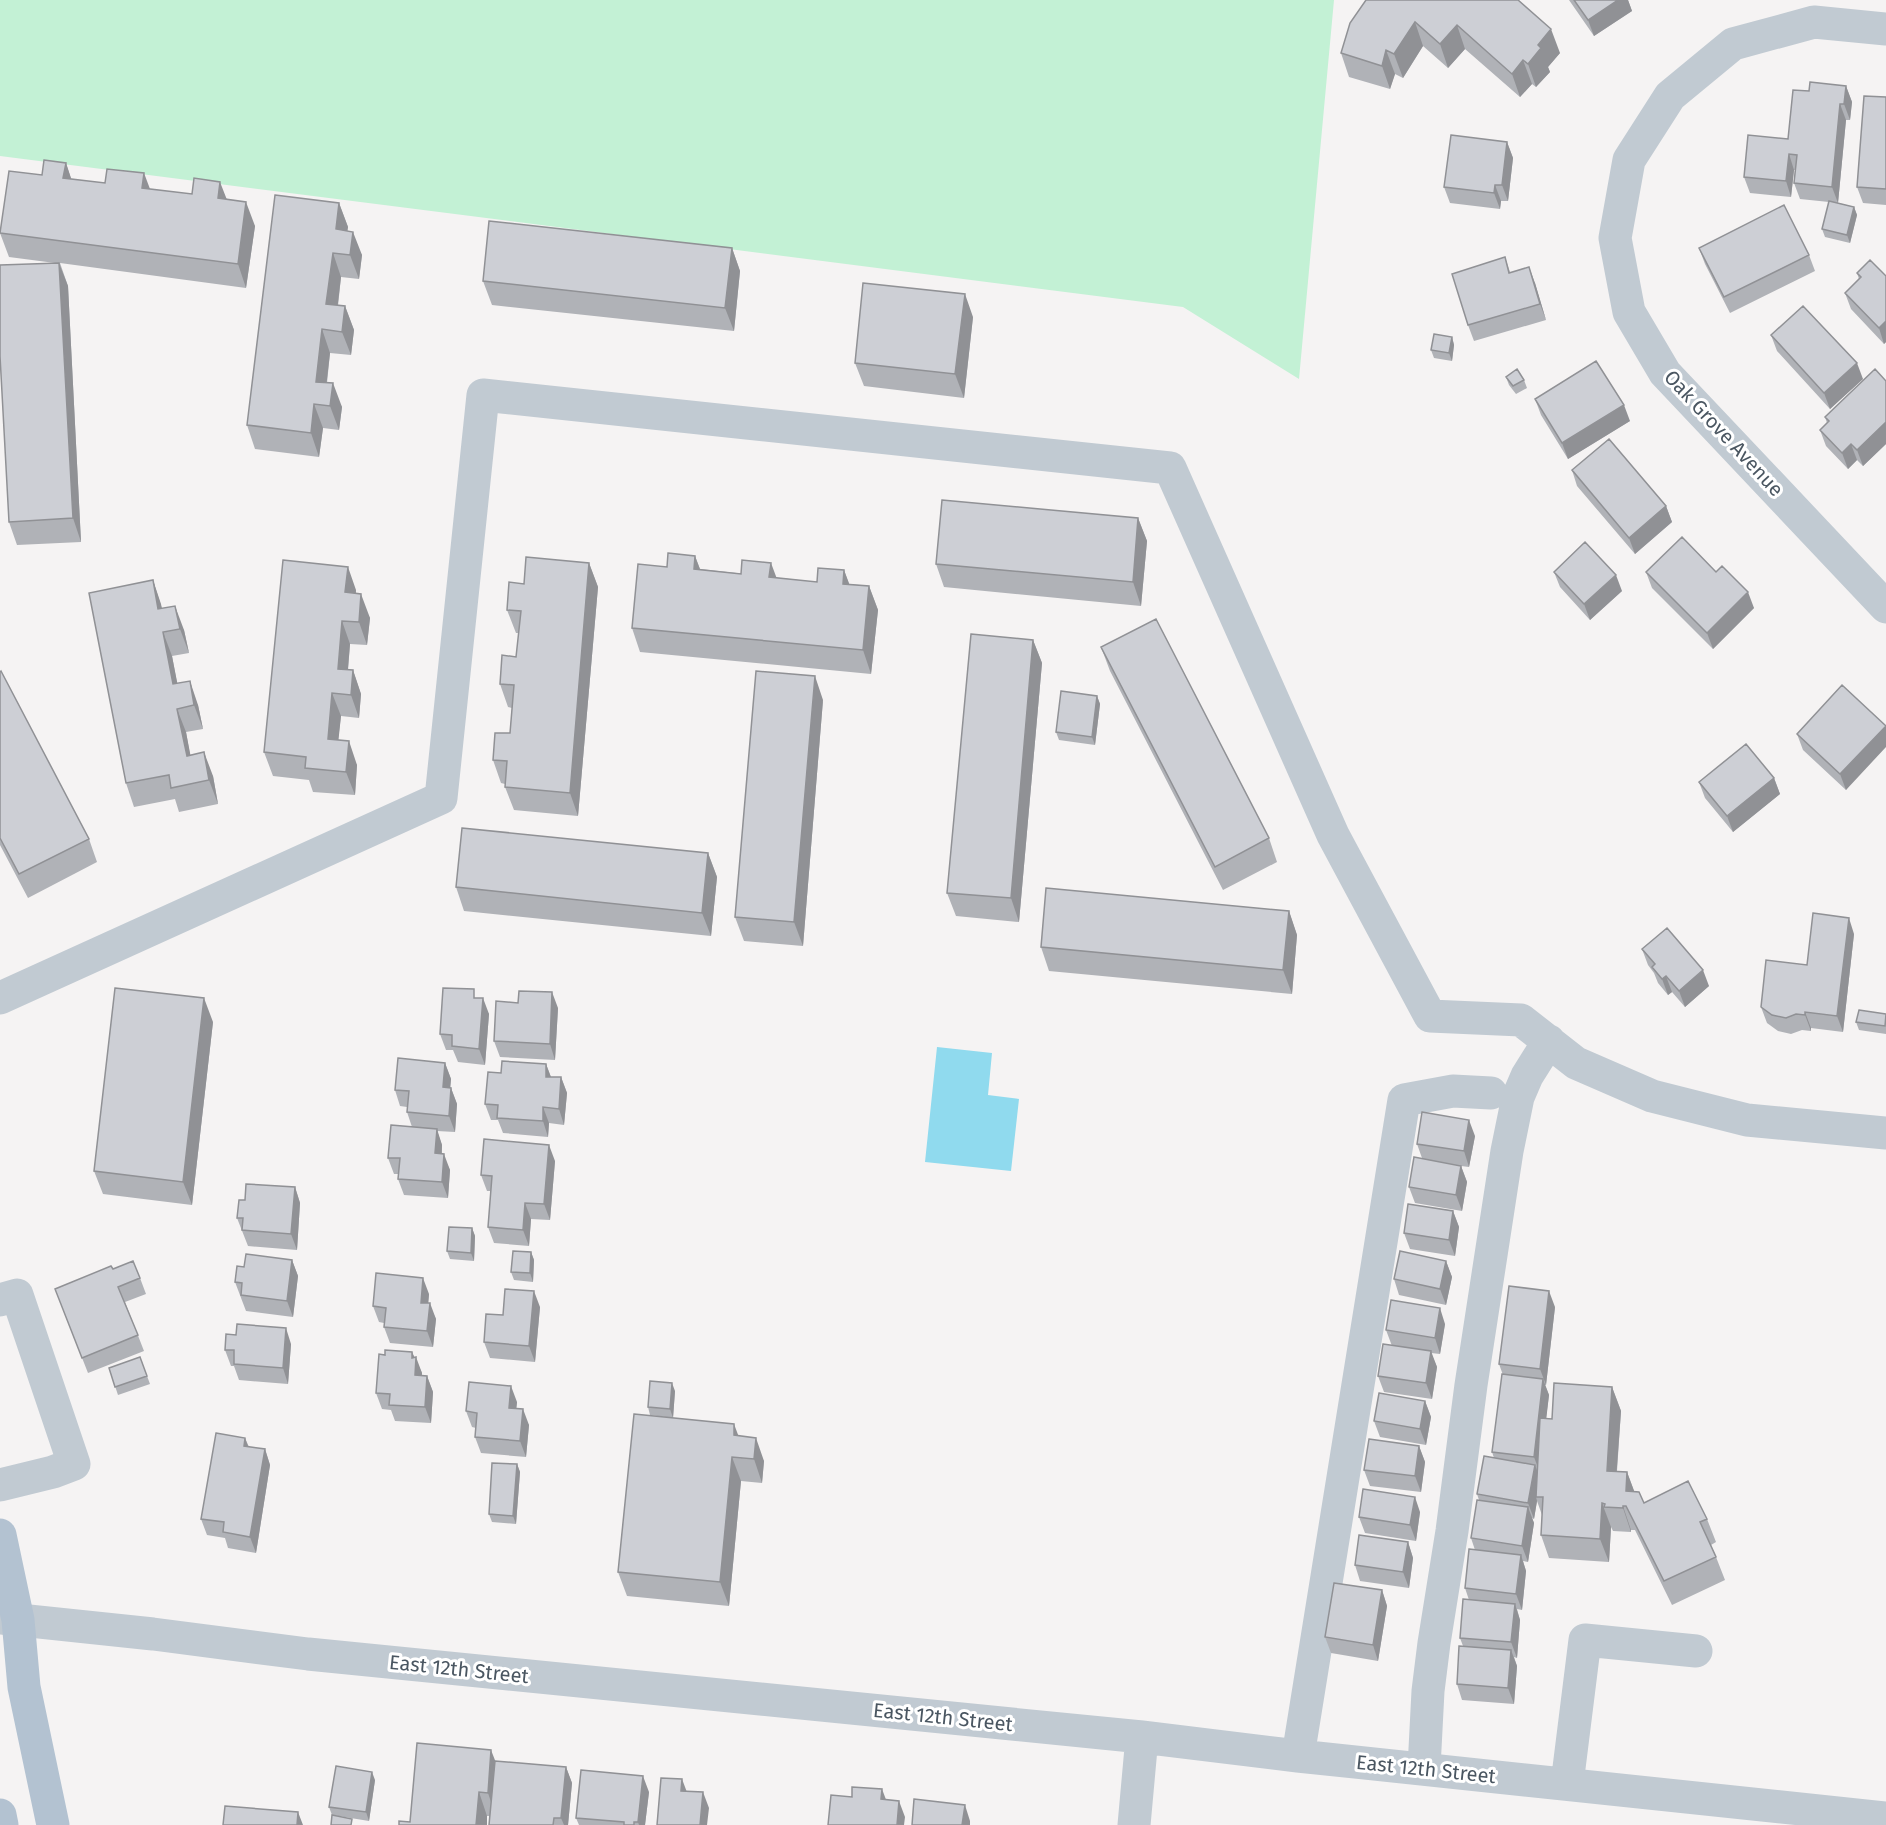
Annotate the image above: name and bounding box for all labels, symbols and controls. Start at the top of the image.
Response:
street label: Oak Grove Avenue [1659,365,1789,501]
street label: East 12th Street [388,1650,531,1688]
street label: East 12th Street [872,1698,1015,1736]
street label: East 12th Street [1355,1750,1498,1788]

